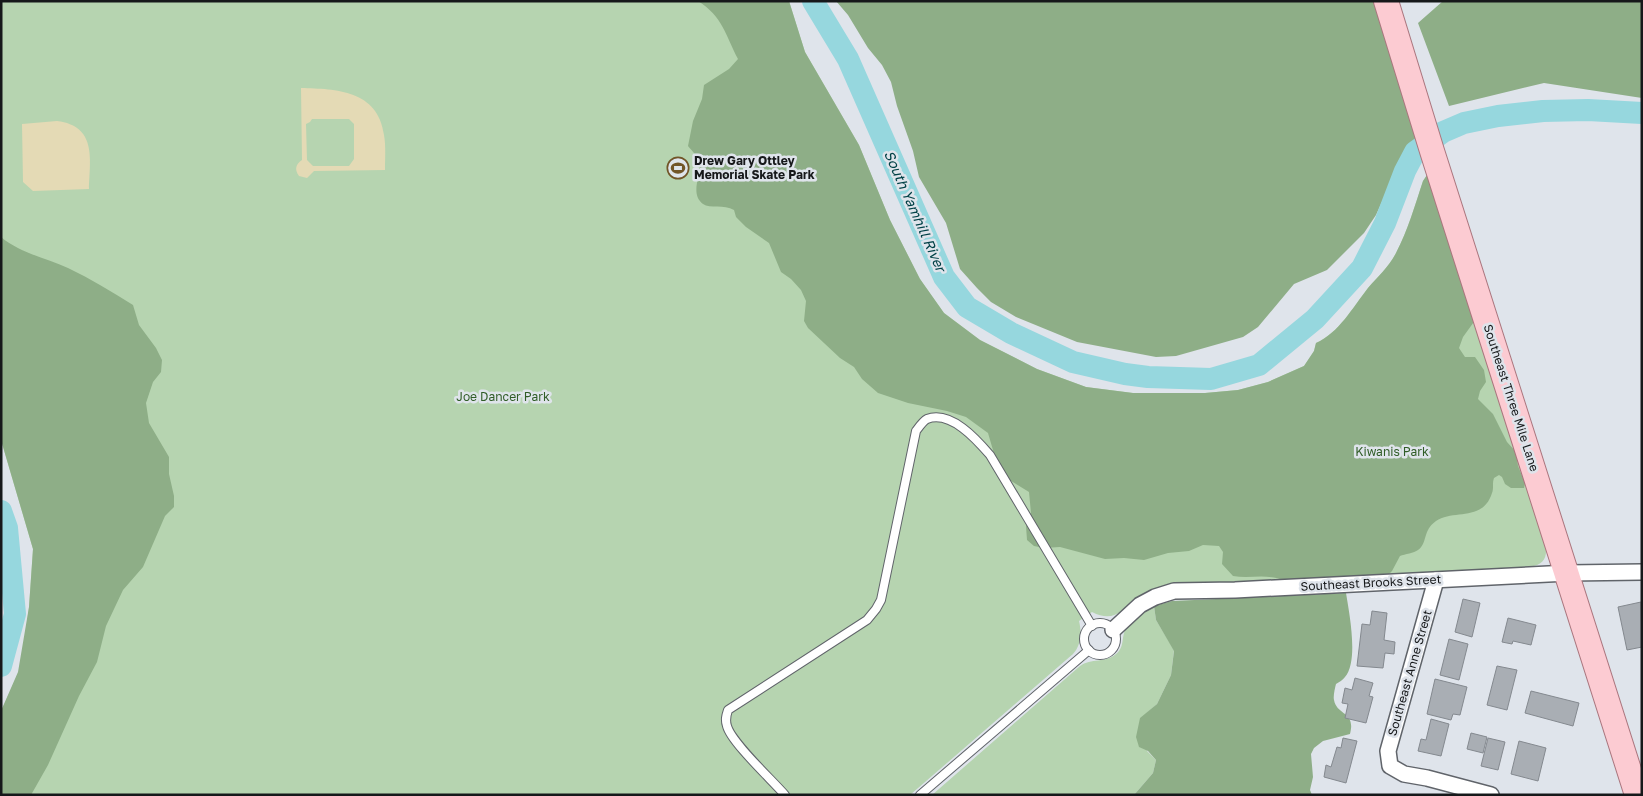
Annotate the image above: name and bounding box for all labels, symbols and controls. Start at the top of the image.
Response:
water label: South Yamhill River [881,148,951,276]
place label: Drew Gary Ottley Memorial Skate Park [694,153,815,182]
sports icon: Drew Gary Ottley Memorial Skate Park [666,156,690,180]
street label: Southeast Three Mile Lane [1481,322,1542,473]
park label: Joe Dancer Park [456,389,550,404]
park label: Kiwanis Park [1355,444,1429,459]
street label: Southeast Brooks Street [1300,571,1442,594]
street label: Southeast Anne Street [1384,608,1435,738]

